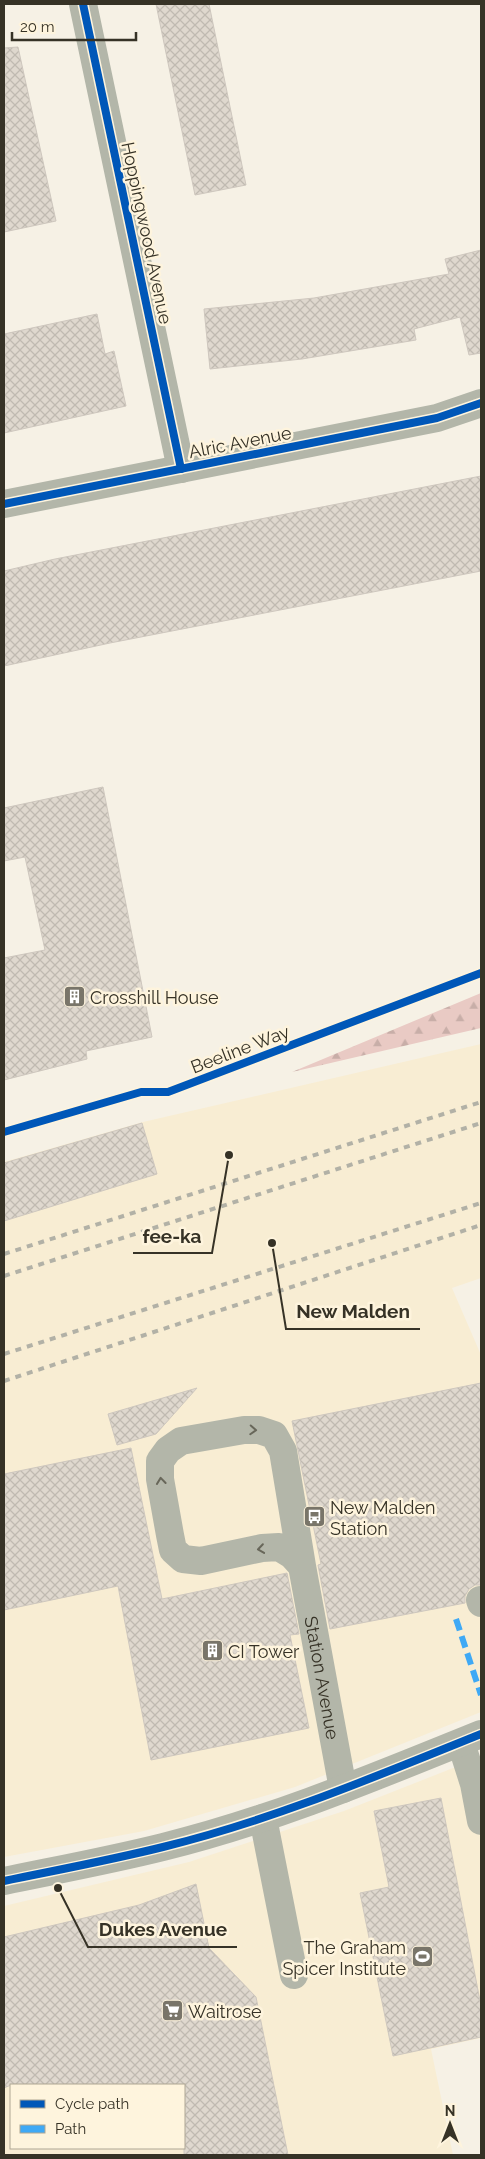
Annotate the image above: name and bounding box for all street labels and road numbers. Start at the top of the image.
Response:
street label: Hoppingwood Avenue [117,140,177,326]
street label: Alric Avenue [187,422,294,462]
street label: Beeline Way [188,1020,293,1077]
street label: Station Avenue [301,1614,344,1742]

